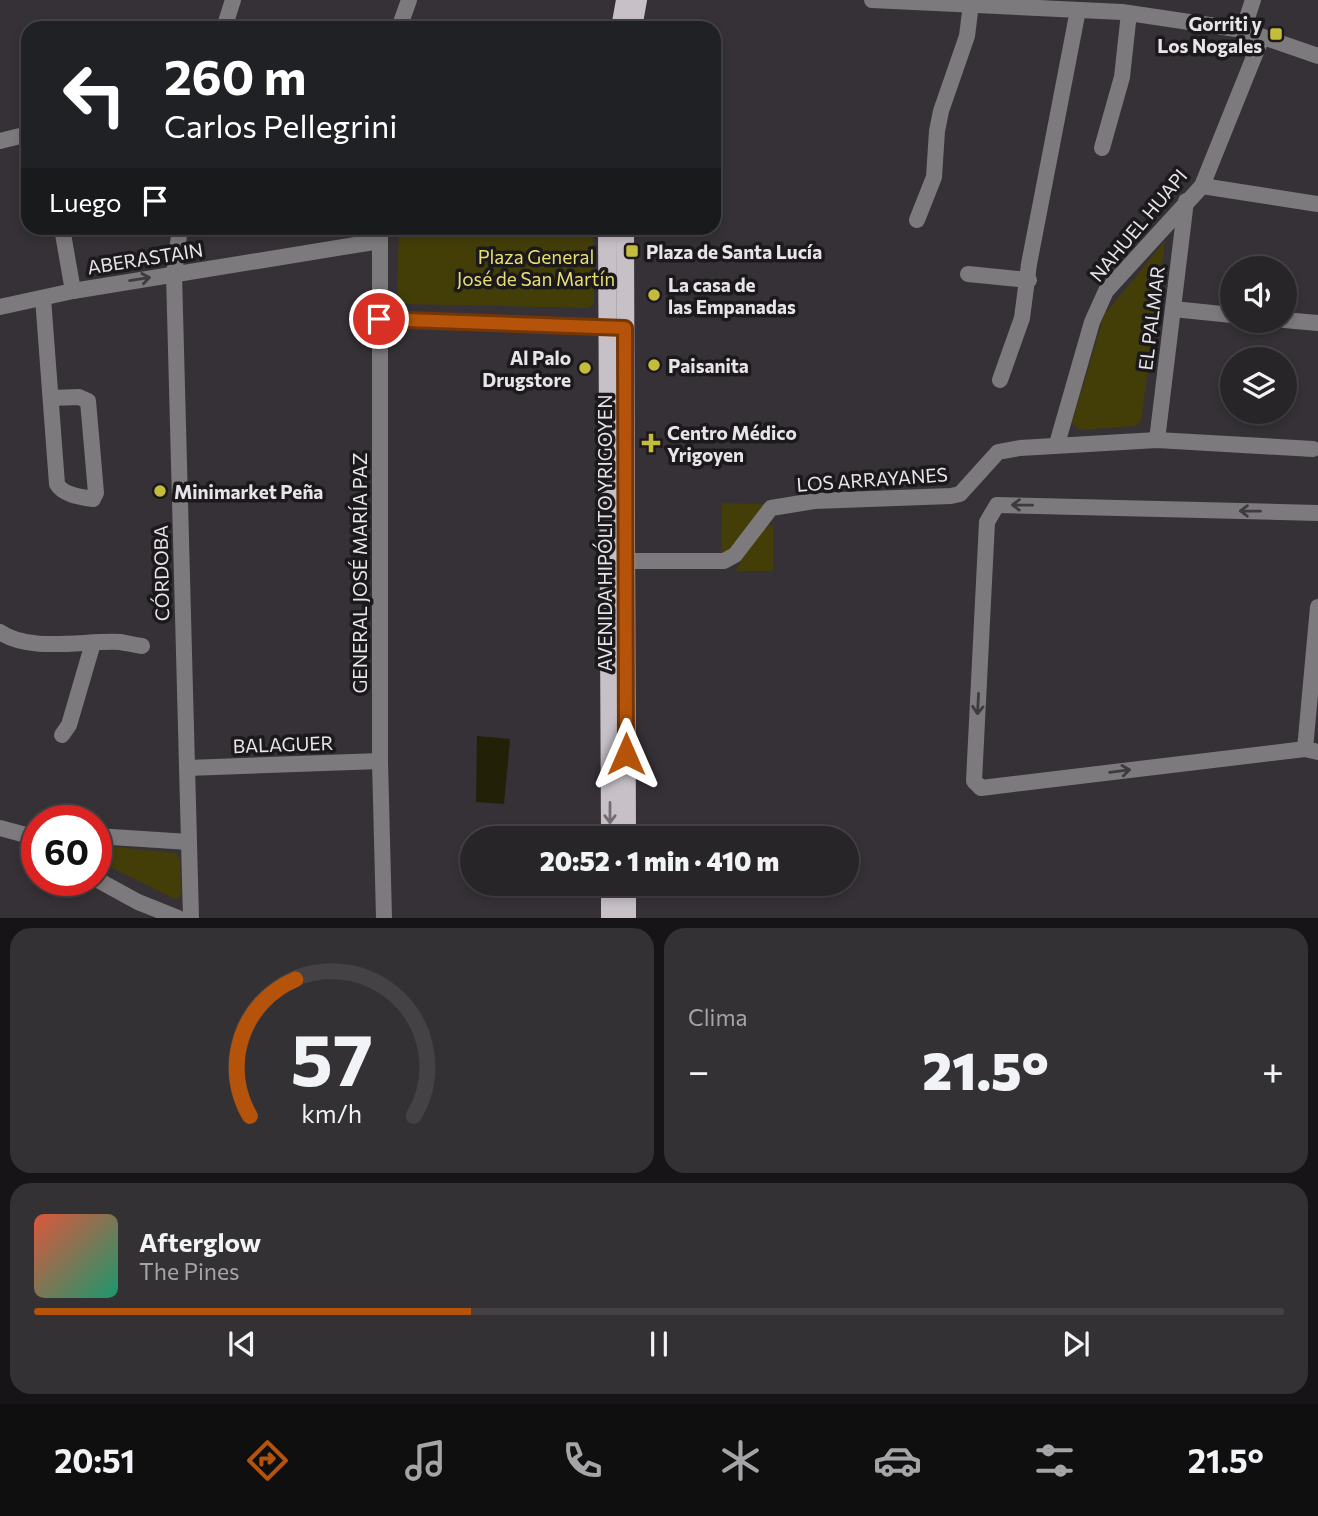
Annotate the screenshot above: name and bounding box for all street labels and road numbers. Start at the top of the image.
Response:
street label: NAHUEL HUAPI [1084,164,1192,286]
street label: ABERASTAIN [86,238,204,278]
street label: EL PALMAR [1133,264,1169,371]
street label: AVENIDA HIPÓLITO YRIGOYEN [592,395,616,671]
street label: GENERAL JOSÉ MARÍA PAZ [348,452,371,694]
street label: LOS ARRAYANES [796,462,948,496]
street label: CÓRDOBA [148,525,173,621]
street label: BALAGUER [232,731,334,757]

